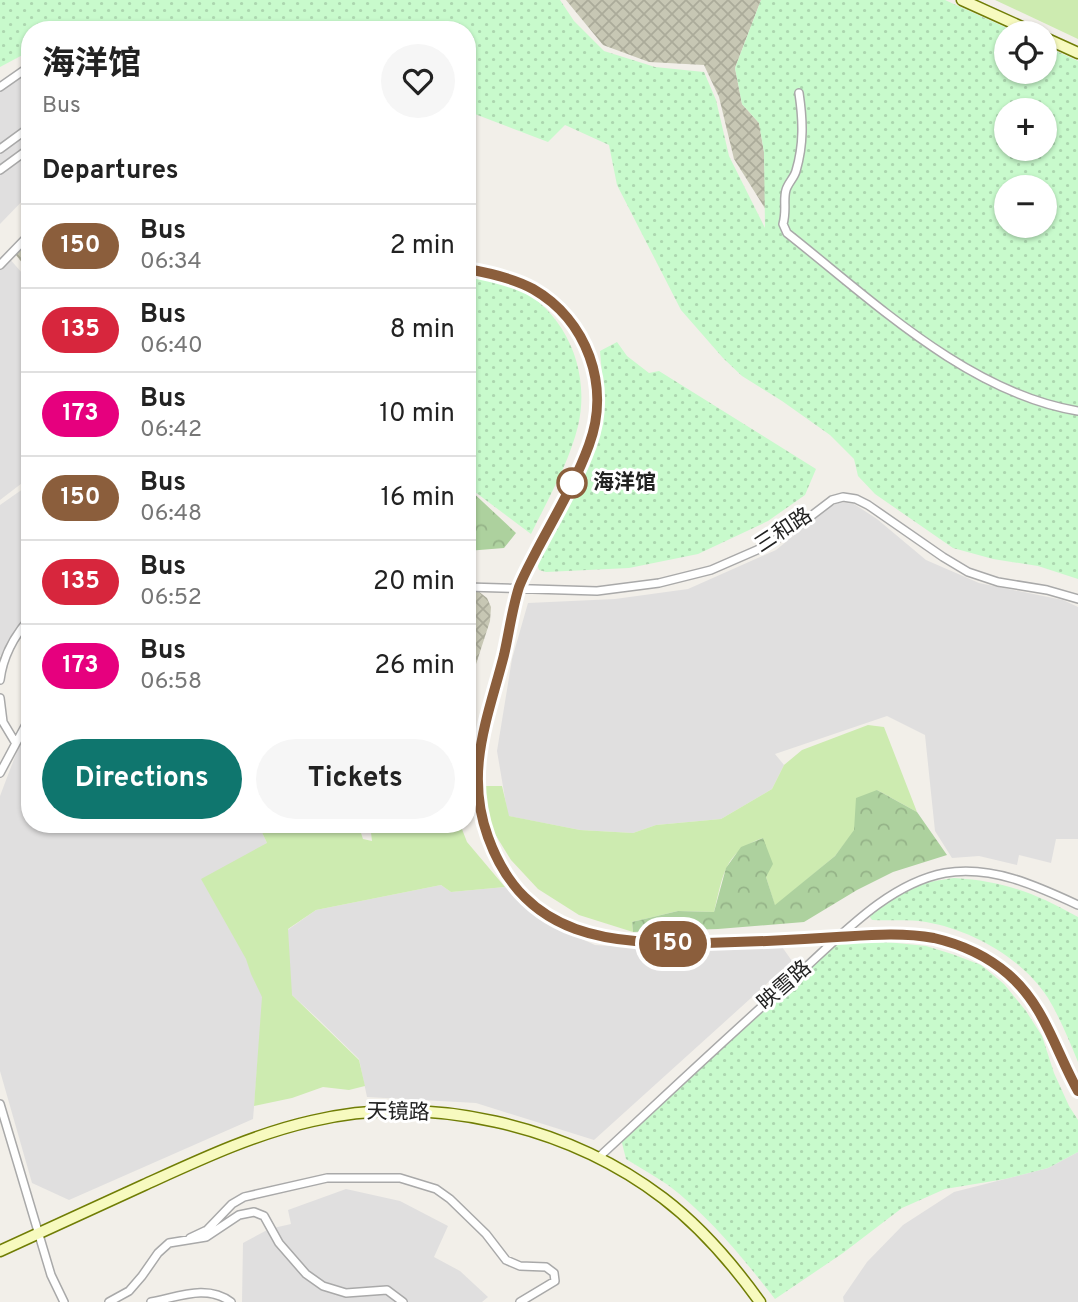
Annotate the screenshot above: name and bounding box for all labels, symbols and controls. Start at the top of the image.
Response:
map controls [994,21,1057,238]
button: locate [994,21,1057,84]
button: heart [381,44,455,118]
text: 海洋馆 [42,45,141,87]
text: Bus [42,92,81,121]
button: + [994,98,1057,161]
text: Departures [42,155,179,188]
button: − [994,175,1057,238]
text: Bus [140,215,186,248]
text: 2 min [390,230,455,263]
text: 150 [61,231,101,261]
text: 06:34 [140,248,202,277]
text: Bus [140,299,186,332]
text: 8 min [390,314,455,347]
text: 135 [61,315,100,345]
text: 06:40 [140,332,203,361]
text: Bus [140,383,186,416]
text: 10 min [379,398,455,431]
text: 173 [62,399,99,429]
text: 06:42 [140,416,202,445]
text: Bus [140,467,186,500]
marker: 海洋馆 [557,468,587,498]
place label: 海洋馆 [593,470,656,497]
text: 16 min [380,482,455,515]
text: 150 [61,483,101,513]
text: 06:48 [140,500,202,529]
street label: 三和路 [750,503,818,559]
text: Bus [140,551,186,584]
text: 20 min [373,566,455,599]
text: 135 [61,567,100,597]
text: 06:52 [140,584,202,613]
text: Bus [140,635,186,668]
text: 26 min [374,650,455,683]
text: 173 [62,651,99,681]
text: 06:58 [140,668,202,697]
button: Directions [42,739,242,819]
button: Tickets [256,739,455,819]
line badge: 150 [633,921,713,967]
text: 150 [653,929,693,959]
street label: 映雪路 [752,955,818,1017]
street label: 天镜路 [366,1099,430,1127]

